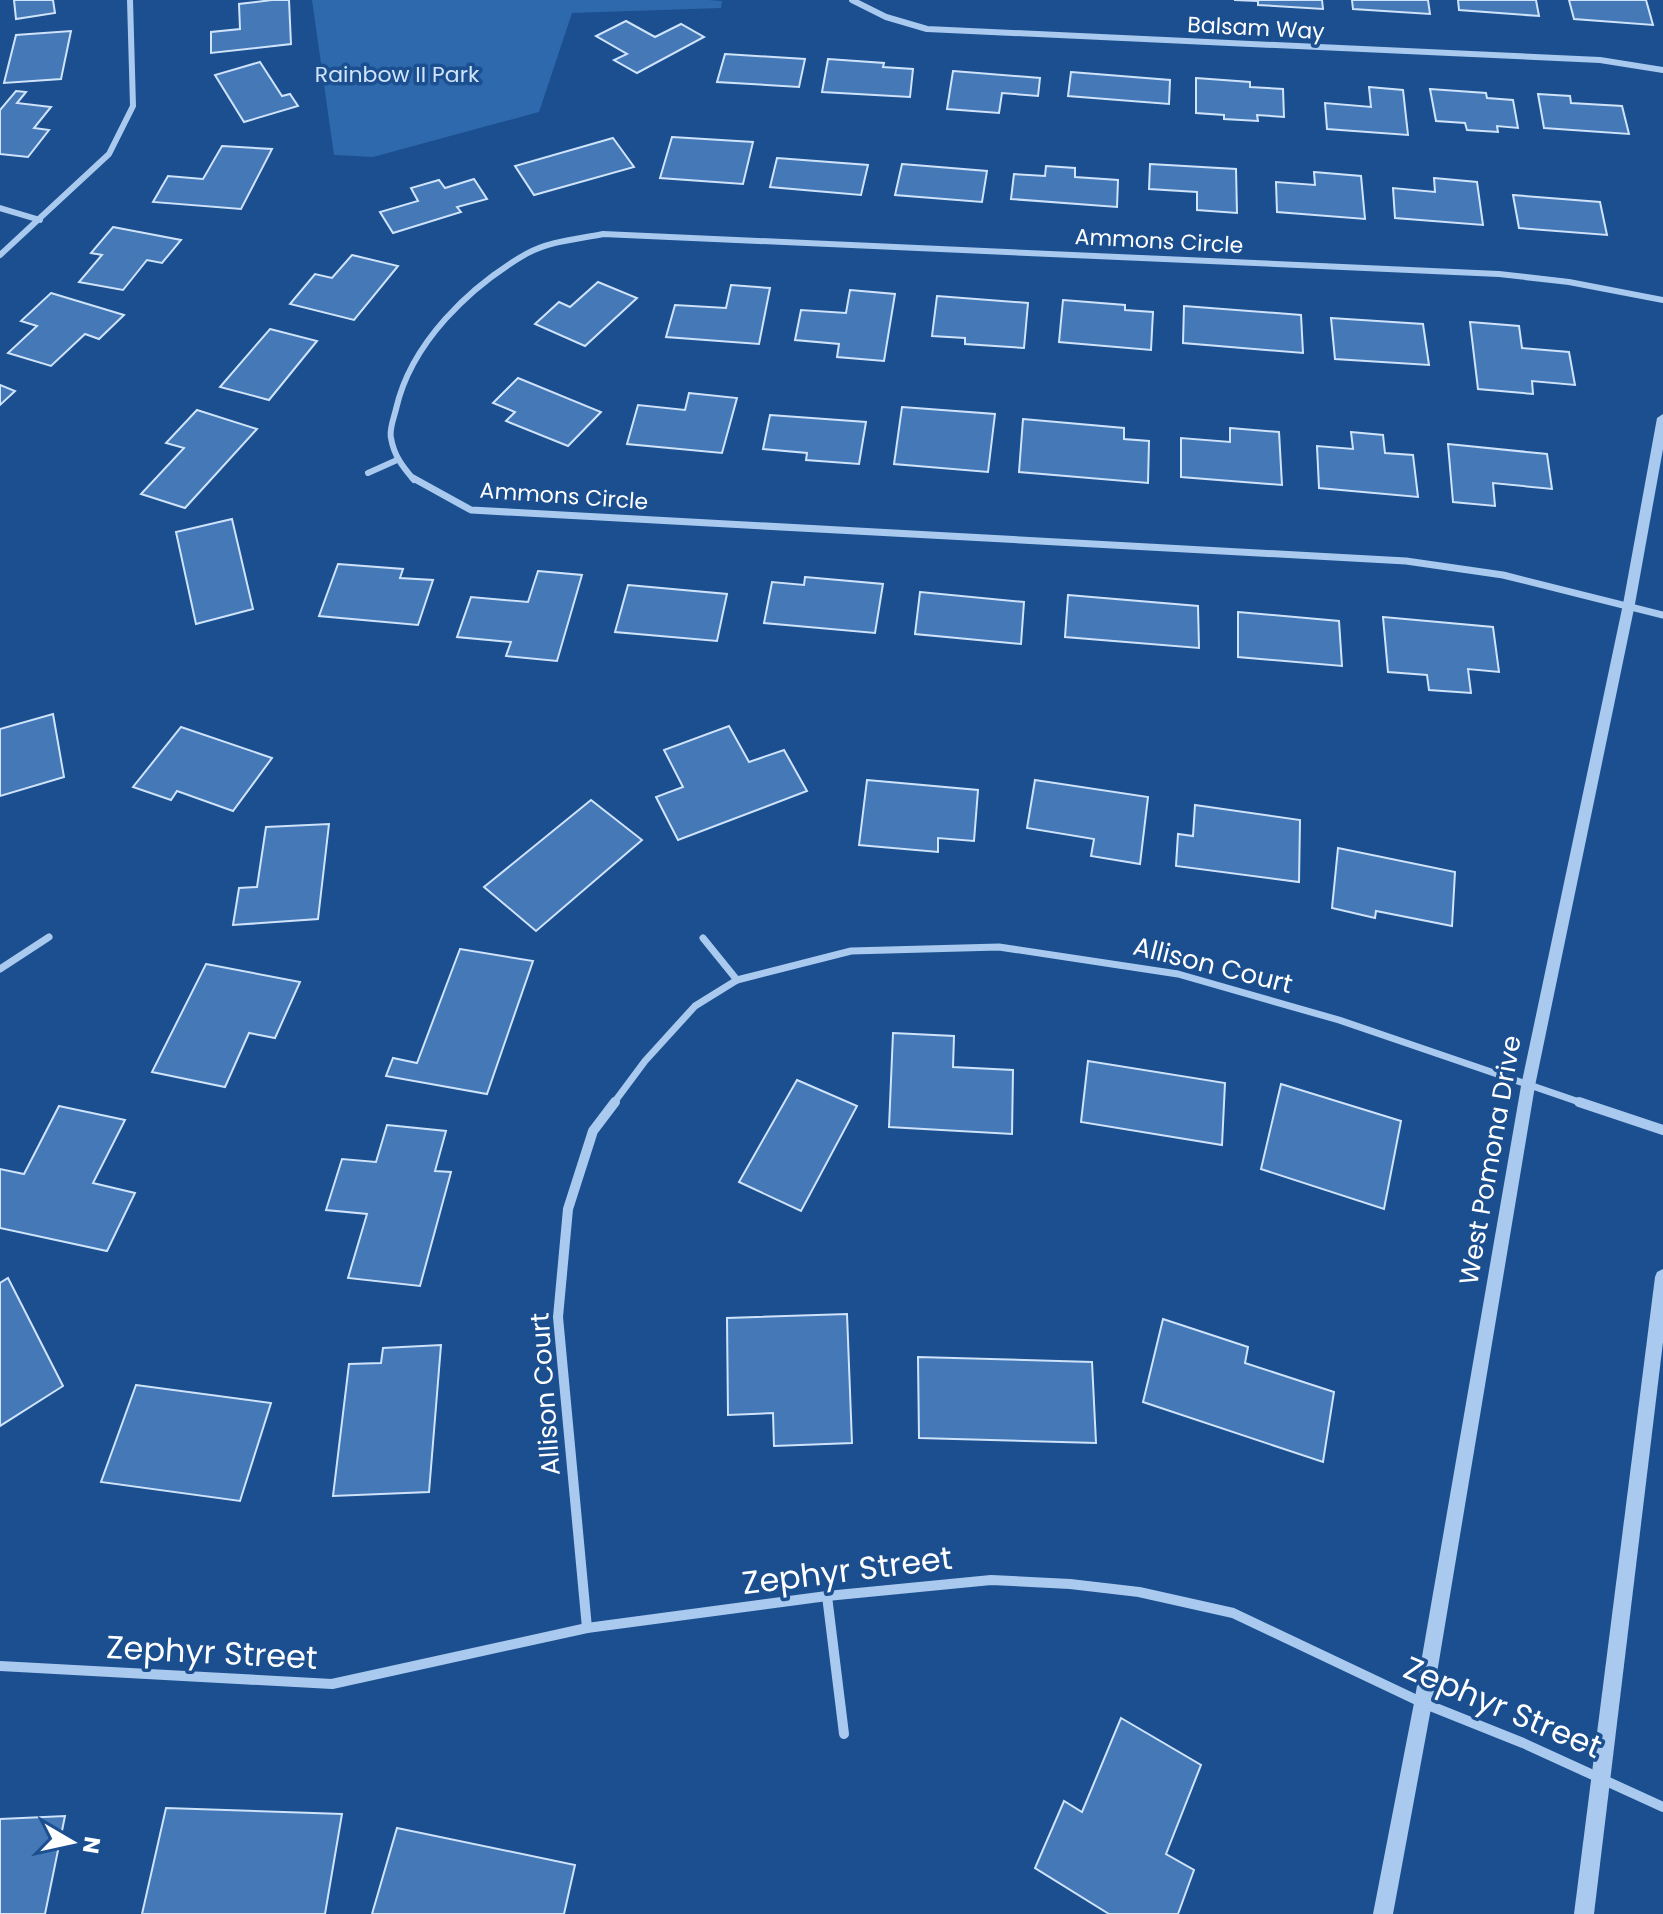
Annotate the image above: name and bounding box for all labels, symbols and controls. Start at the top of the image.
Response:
street label: Balsam Way [1187,9,1326,47]
park label: Rainbow II Park [315,59,480,90]
street label: Ammons Circle [1074,221,1244,261]
street label: Ammons Circle [479,475,649,517]
street label: Allison Court [1130,928,1296,1002]
street label: West Pomona Drive [1450,1032,1530,1288]
street label: Allison Court [521,1311,569,1477]
street label: Zephyr Street [739,1535,955,1605]
street label: Zephyr Street [105,1624,319,1680]
street label: Zephyr Street [1397,1645,1609,1769]
north arrow [32,1802,112,1882]
text: N [75,1834,108,1856]

